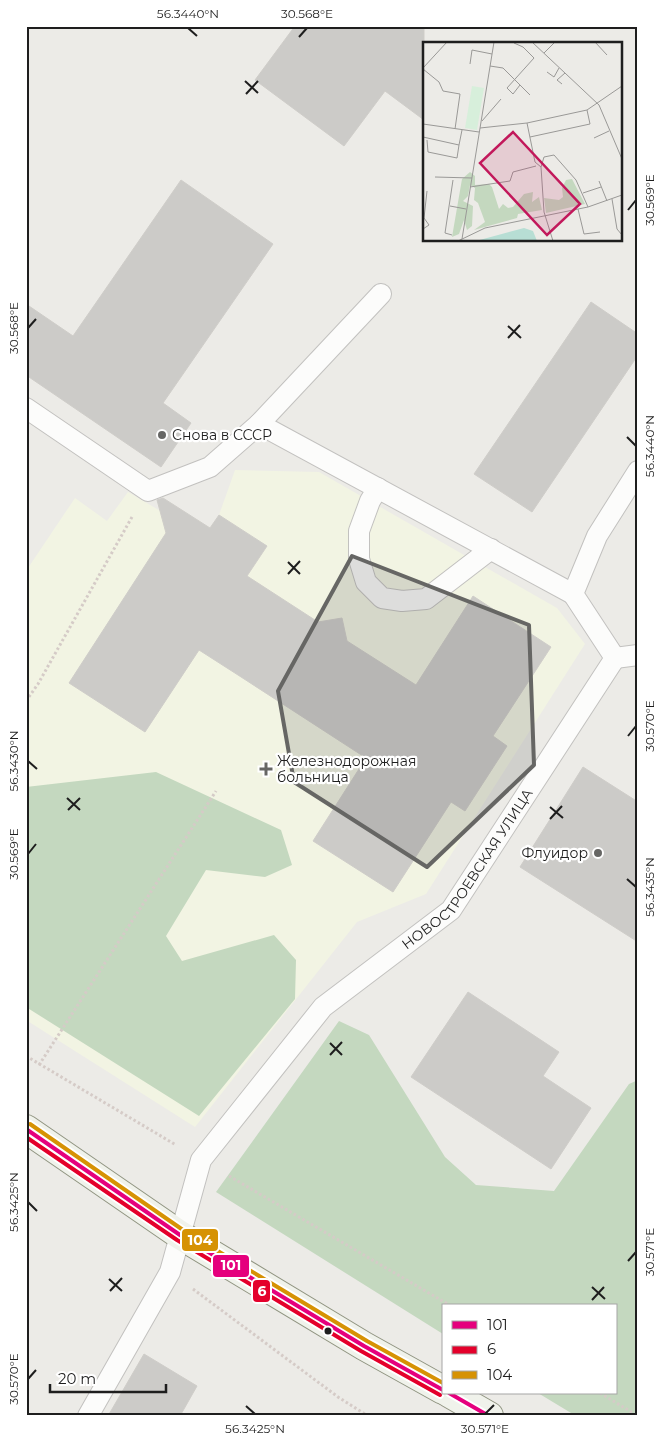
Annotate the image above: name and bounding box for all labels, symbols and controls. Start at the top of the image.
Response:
text: 56.3440°N [157,6,219,21]
text: 30.568°E [281,6,333,21]
inset map [423,42,622,241]
text: 30.569°E [642,174,657,226]
text: 30.568°E [6,302,21,354]
text: 56.3440°N [642,415,657,477]
place label: Снова в СССР [172,426,272,444]
marker: Снова в СССР [156,429,168,441]
text: 30.570°E [642,700,657,752]
text: 56.3430°N [6,731,21,791]
place label: Железнодорожная больница [277,752,416,786]
marker: Железнодорожная больница [259,762,273,776]
street label: НОВОСТРОЕВСКАЯ УЛИЦА [398,785,537,953]
text: 30.569°E [6,828,21,880]
place label: Флуидор [521,844,588,862]
marker: Флуидор [592,847,604,859]
text: 56.3435°N [642,857,657,917]
text: 56.3425°N [6,1172,21,1232]
line badge: 104 [181,1228,219,1252]
text: 30.571°E [642,1228,657,1276]
text: 104 [188,1231,213,1249]
line badge: 101 [212,1254,250,1278]
text: 101 [221,1256,241,1274]
line badge: 6 [252,1279,271,1303]
text: 6 [258,1282,267,1300]
legend [442,1304,616,1394]
text: 101 [487,1315,508,1334]
unlabelled marker [323,1326,333,1336]
text: 6 [487,1339,496,1358]
text: 30.570°E [6,1353,21,1405]
scale bar [50,1362,166,1394]
text: 104 [487,1365,512,1384]
text: 20 m [58,1369,96,1388]
text: 56.3425°N [225,1421,285,1436]
text: 30.571°E [461,1421,509,1436]

